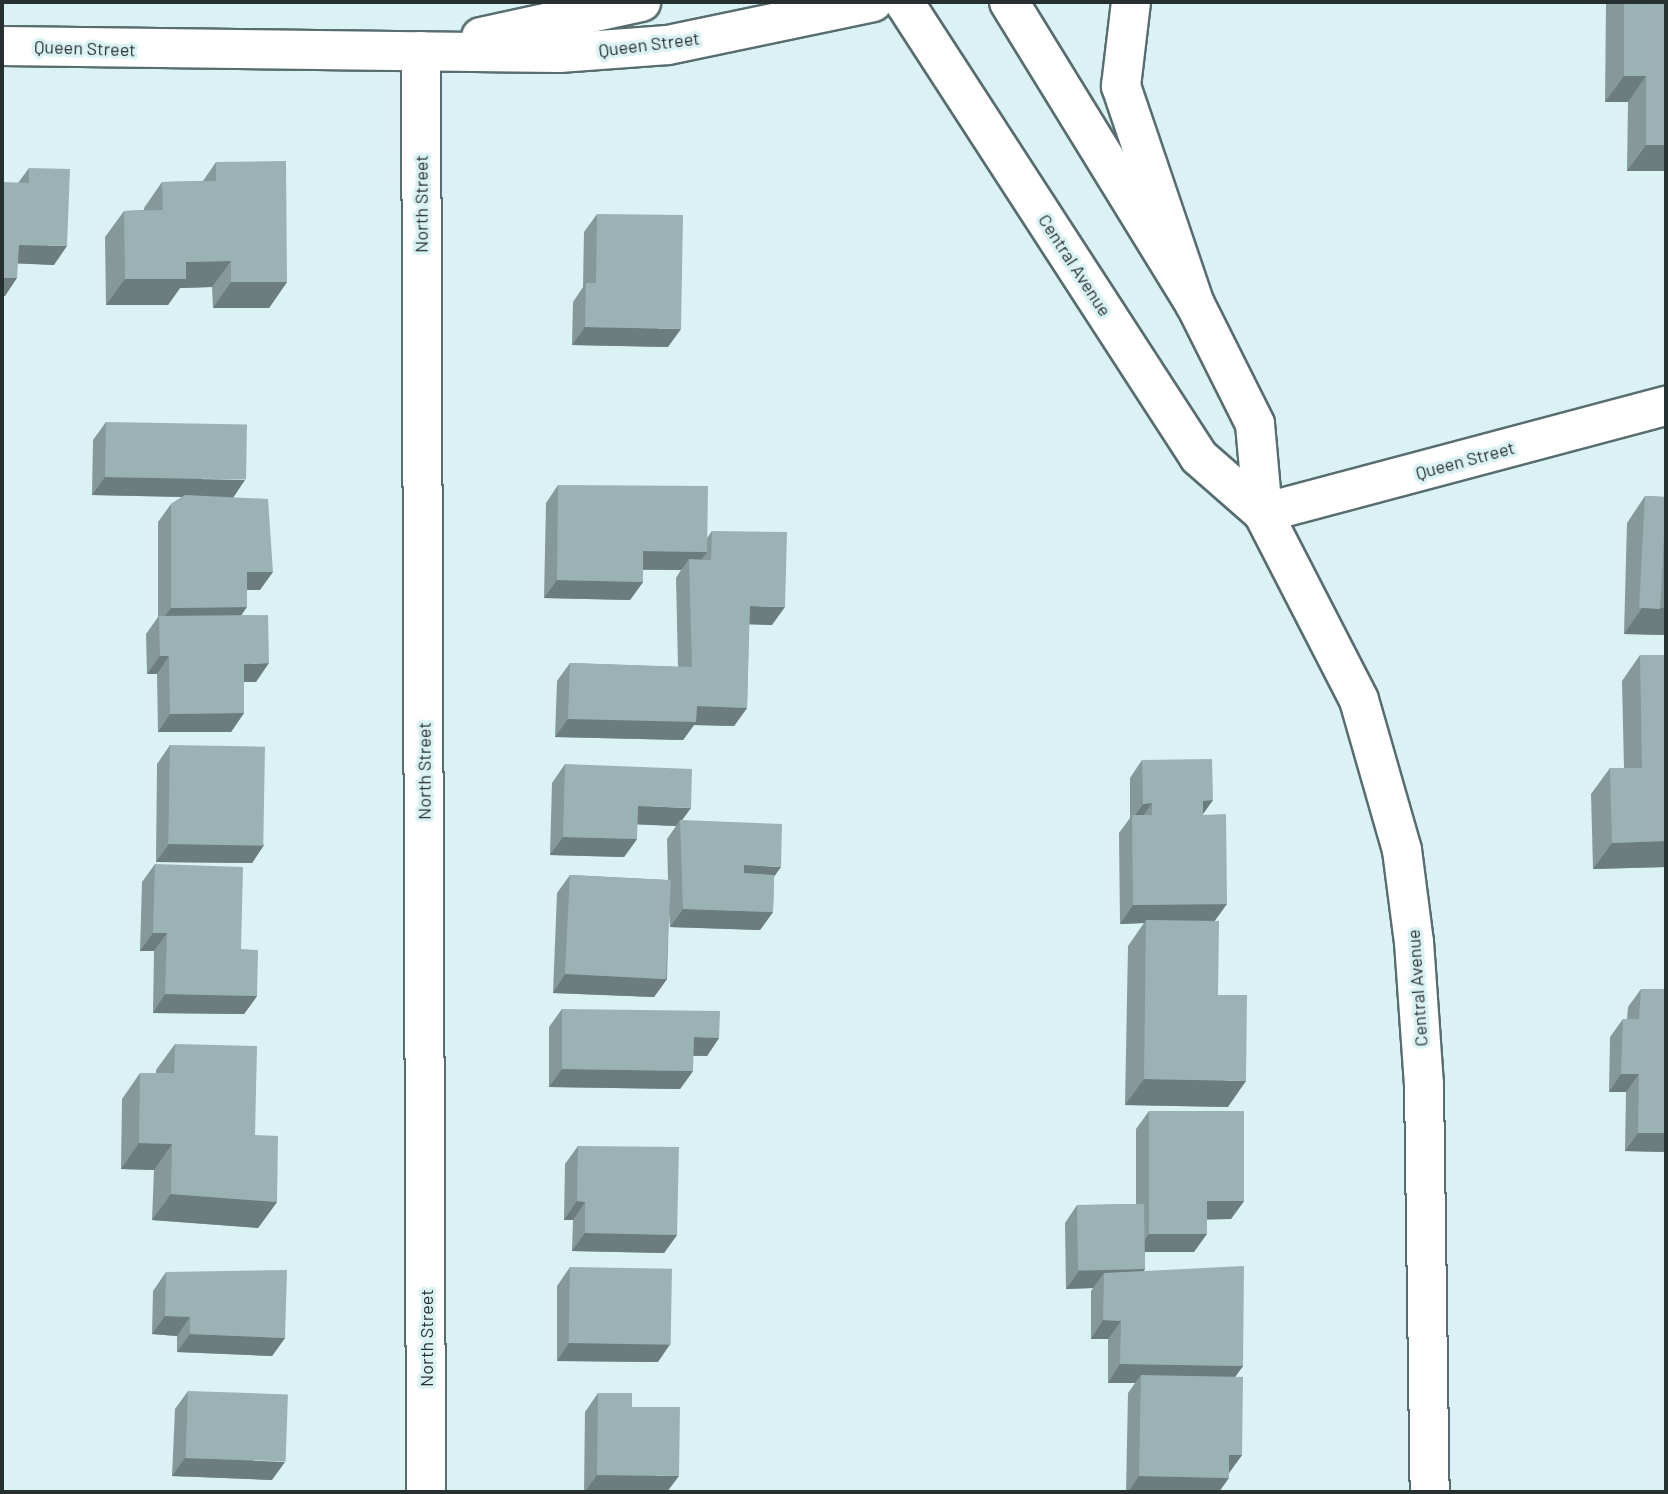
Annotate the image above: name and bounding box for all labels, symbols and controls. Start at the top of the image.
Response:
street label: Queen Street [597,27,701,61]
street label: Queen Street [34,35,136,61]
street label: North Street [410,155,432,253]
street label: Central Avenue [1034,210,1116,320]
street label: Queen Street [1413,436,1517,484]
street label: North Street [413,722,435,820]
street label: Central Avenue [1402,929,1432,1047]
street label: North Street [415,1289,437,1387]

